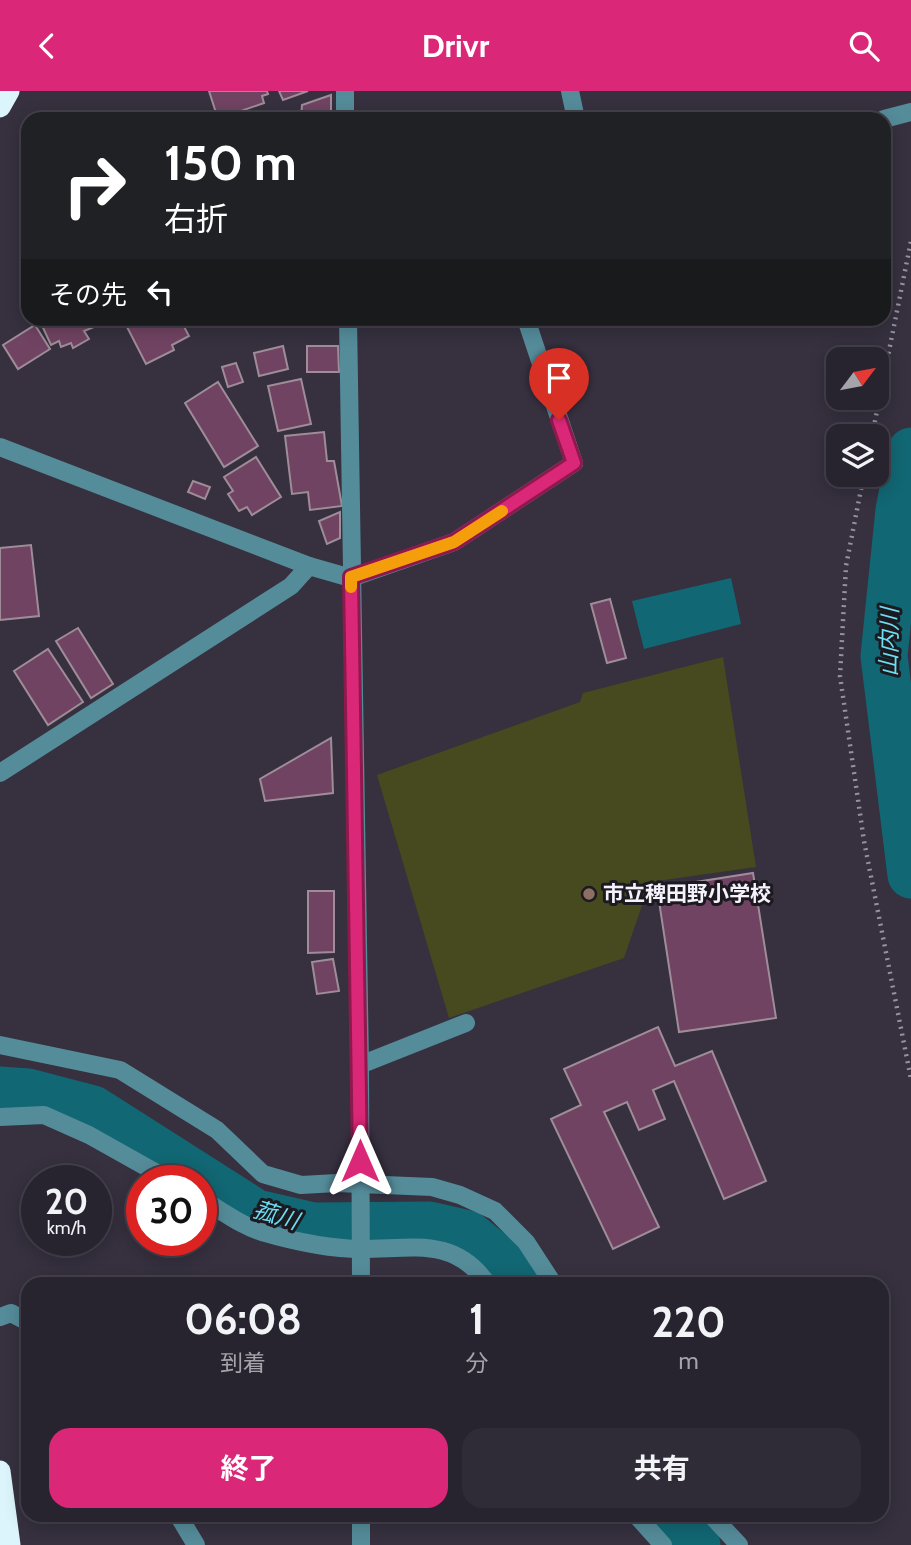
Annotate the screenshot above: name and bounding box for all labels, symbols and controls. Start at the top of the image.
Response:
text: Drivr [422,26,489,65]
icon: back [28,27,66,65]
icon: search [845,27,883,65]
text: 150 m [164,133,297,192]
icon: right [49,140,140,231]
text: 右折 [164,199,228,238]
icon: left [141,273,179,311]
text: その先 [49,279,127,311]
north arrow [826,347,889,409]
map controls [826,347,889,487]
pin [529,348,589,420]
icon: arrive [540,359,578,397]
button: layers [826,424,889,487]
water label: 山内川 [874,604,904,677]
place label: 市立稗田野小学校 [603,881,771,906]
marker: 市立稗田野小学校 [581,886,597,902]
position arrow [323,1124,397,1198]
speed limit sign: 30 [126,1165,217,1256]
text: 20 [45,1180,88,1223]
water label: 菰川 [250,1195,305,1236]
text: km/h [47,1217,86,1239]
text: 06:08 [184,1293,302,1345]
text: 1 [469,1293,484,1345]
text: 220 [652,1296,726,1348]
text: m [679,1347,699,1375]
text: 到着 [220,1349,266,1377]
text: 分 [465,1349,488,1377]
button: 終了 [49,1428,448,1508]
button: 共有 [462,1428,861,1508]

